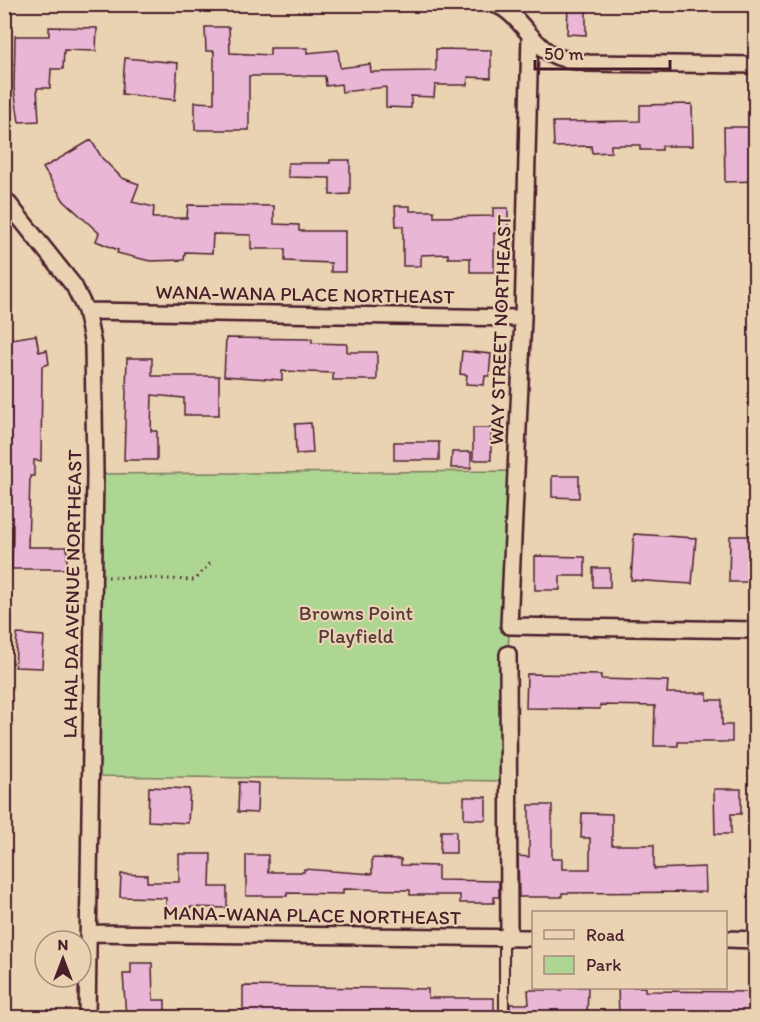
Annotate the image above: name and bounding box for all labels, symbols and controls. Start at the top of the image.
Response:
scale bar [535,33,670,71]
text: 50 m [544,43,584,65]
street label: WAY STREET NORTHEAST [484,214,516,446]
street label: WANA-WANA PLACE NORTHEAST [155,279,455,309]
street label: LA HAL DA AVENUE NORTHEAST [57,449,87,739]
park label: Browns Point Playfield [299,601,413,648]
street label: MANA-WANA PLACE NORTHEAST [163,900,461,930]
legend [532,911,727,989]
text: Road [586,924,625,946]
north arrow [33,929,93,989]
text: N [58,935,68,954]
text: Park [586,954,621,976]

